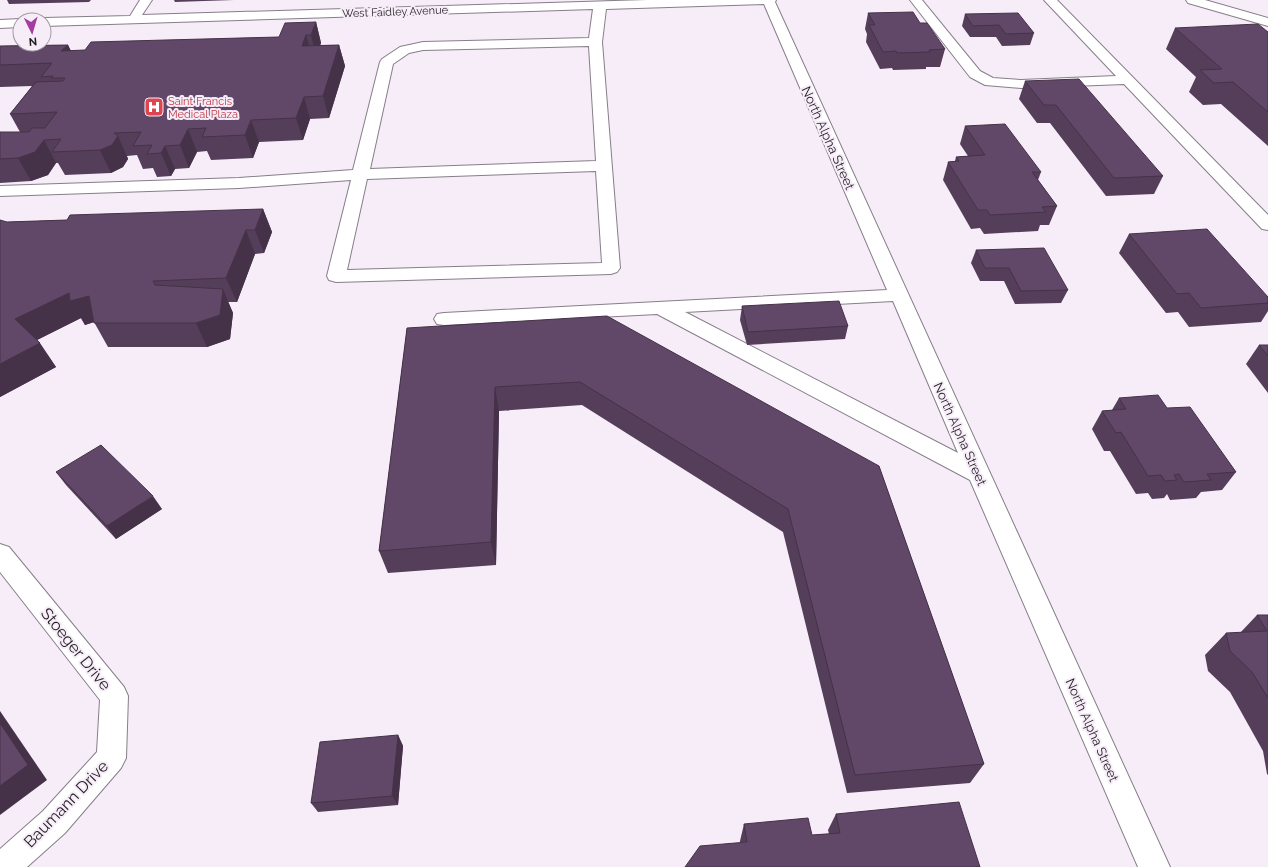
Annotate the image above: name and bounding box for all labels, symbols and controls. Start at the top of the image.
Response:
street label: West Faidley Avenue [342,4,449,20]
north arrow [12,12,52,52]
text: N [28,35,38,48]
street label: North Alpha Street [798,84,858,193]
place label: Saint Francis Medical Plaza [168,95,238,121]
hospital icon: Saint Francis Medical Plaza [143,96,165,118]
street label: North Alpha Street [930,380,990,489]
street label: Stoeger Drive [37,604,115,694]
street label: North Alpha Street [1062,676,1122,785]
street label: Baumann Drive [20,757,112,851]

